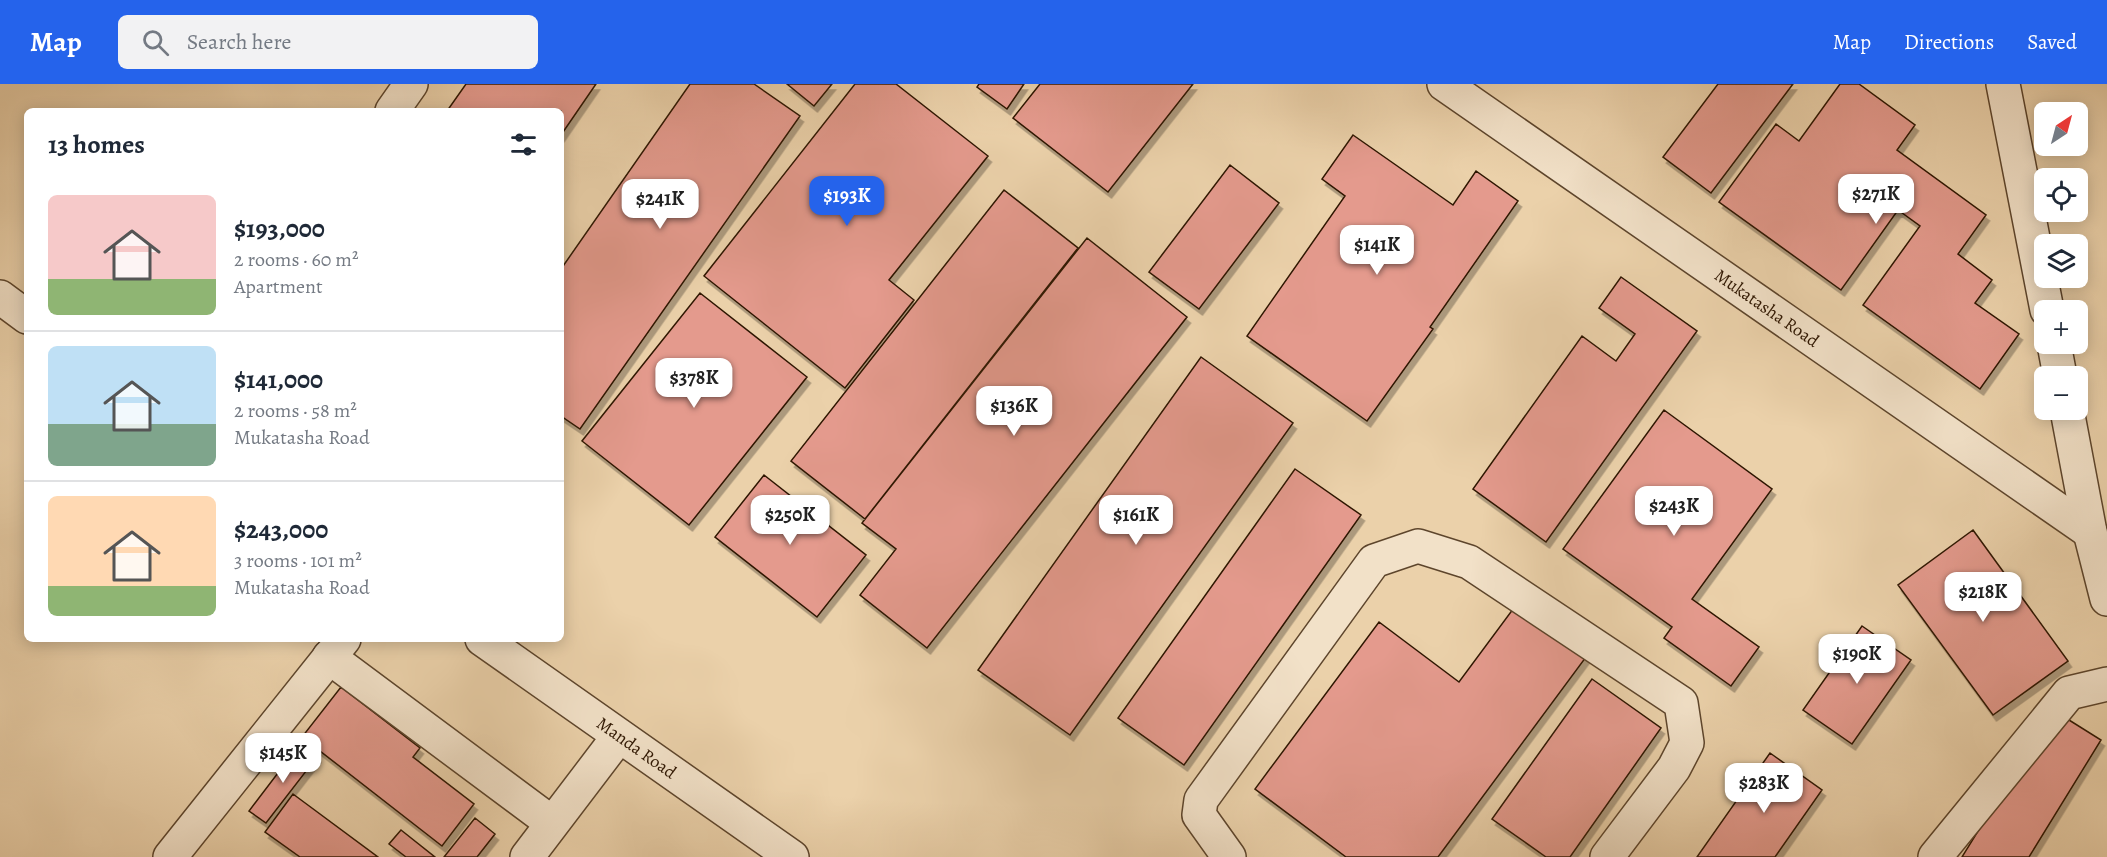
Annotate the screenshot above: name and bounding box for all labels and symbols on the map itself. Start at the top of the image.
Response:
north arrow [2034,102,2088,156]
pin: $271K [1834,174,1918,225]
pin: $193K [805,176,889,227]
pin: $241K [618,179,702,230]
pin: $141K [1335,225,1419,276]
street label: Mukatasha Road [1710,263,1824,353]
pin: $378K [652,358,736,409]
pin: $136K [972,386,1056,437]
pin: $243K [1632,486,1716,537]
pin: $250K [748,495,832,546]
pin: $161K [1094,495,1178,546]
pin: $218K [1941,572,2025,623]
pin: $190K [1815,634,1899,685]
street label: Manda Road [592,711,682,784]
pin: $145K [241,733,325,784]
pin: $283K [1722,763,1806,814]

